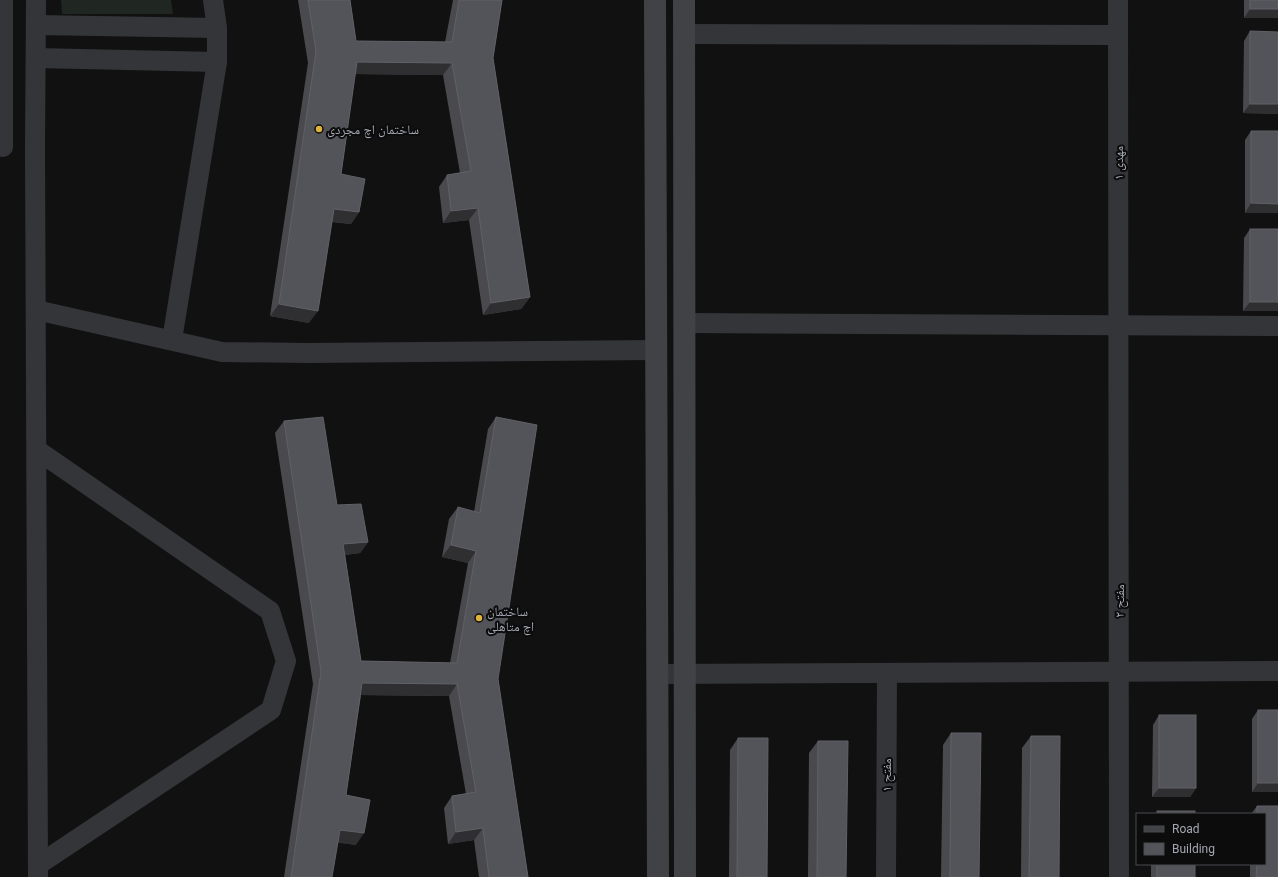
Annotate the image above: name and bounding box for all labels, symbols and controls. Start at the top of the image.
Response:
place label: ساختمان اچ مجردی [327,122,419,139]
marker: ساختمان اچ مجردی [314,124,324,134]
street label: مهدی ۱ [1111,146,1127,180]
street label: مفتح ۲ [1112,584,1129,618]
place label: ساختمان اچ متاهلی [487,604,534,636]
marker: ساختمان اچ متاهلی [474,613,484,623]
street label: مفتح ۱ [879,758,896,792]
legend [1136,813,1266,865]
text: Road [1172,822,1200,836]
text: Building [1172,842,1215,856]

